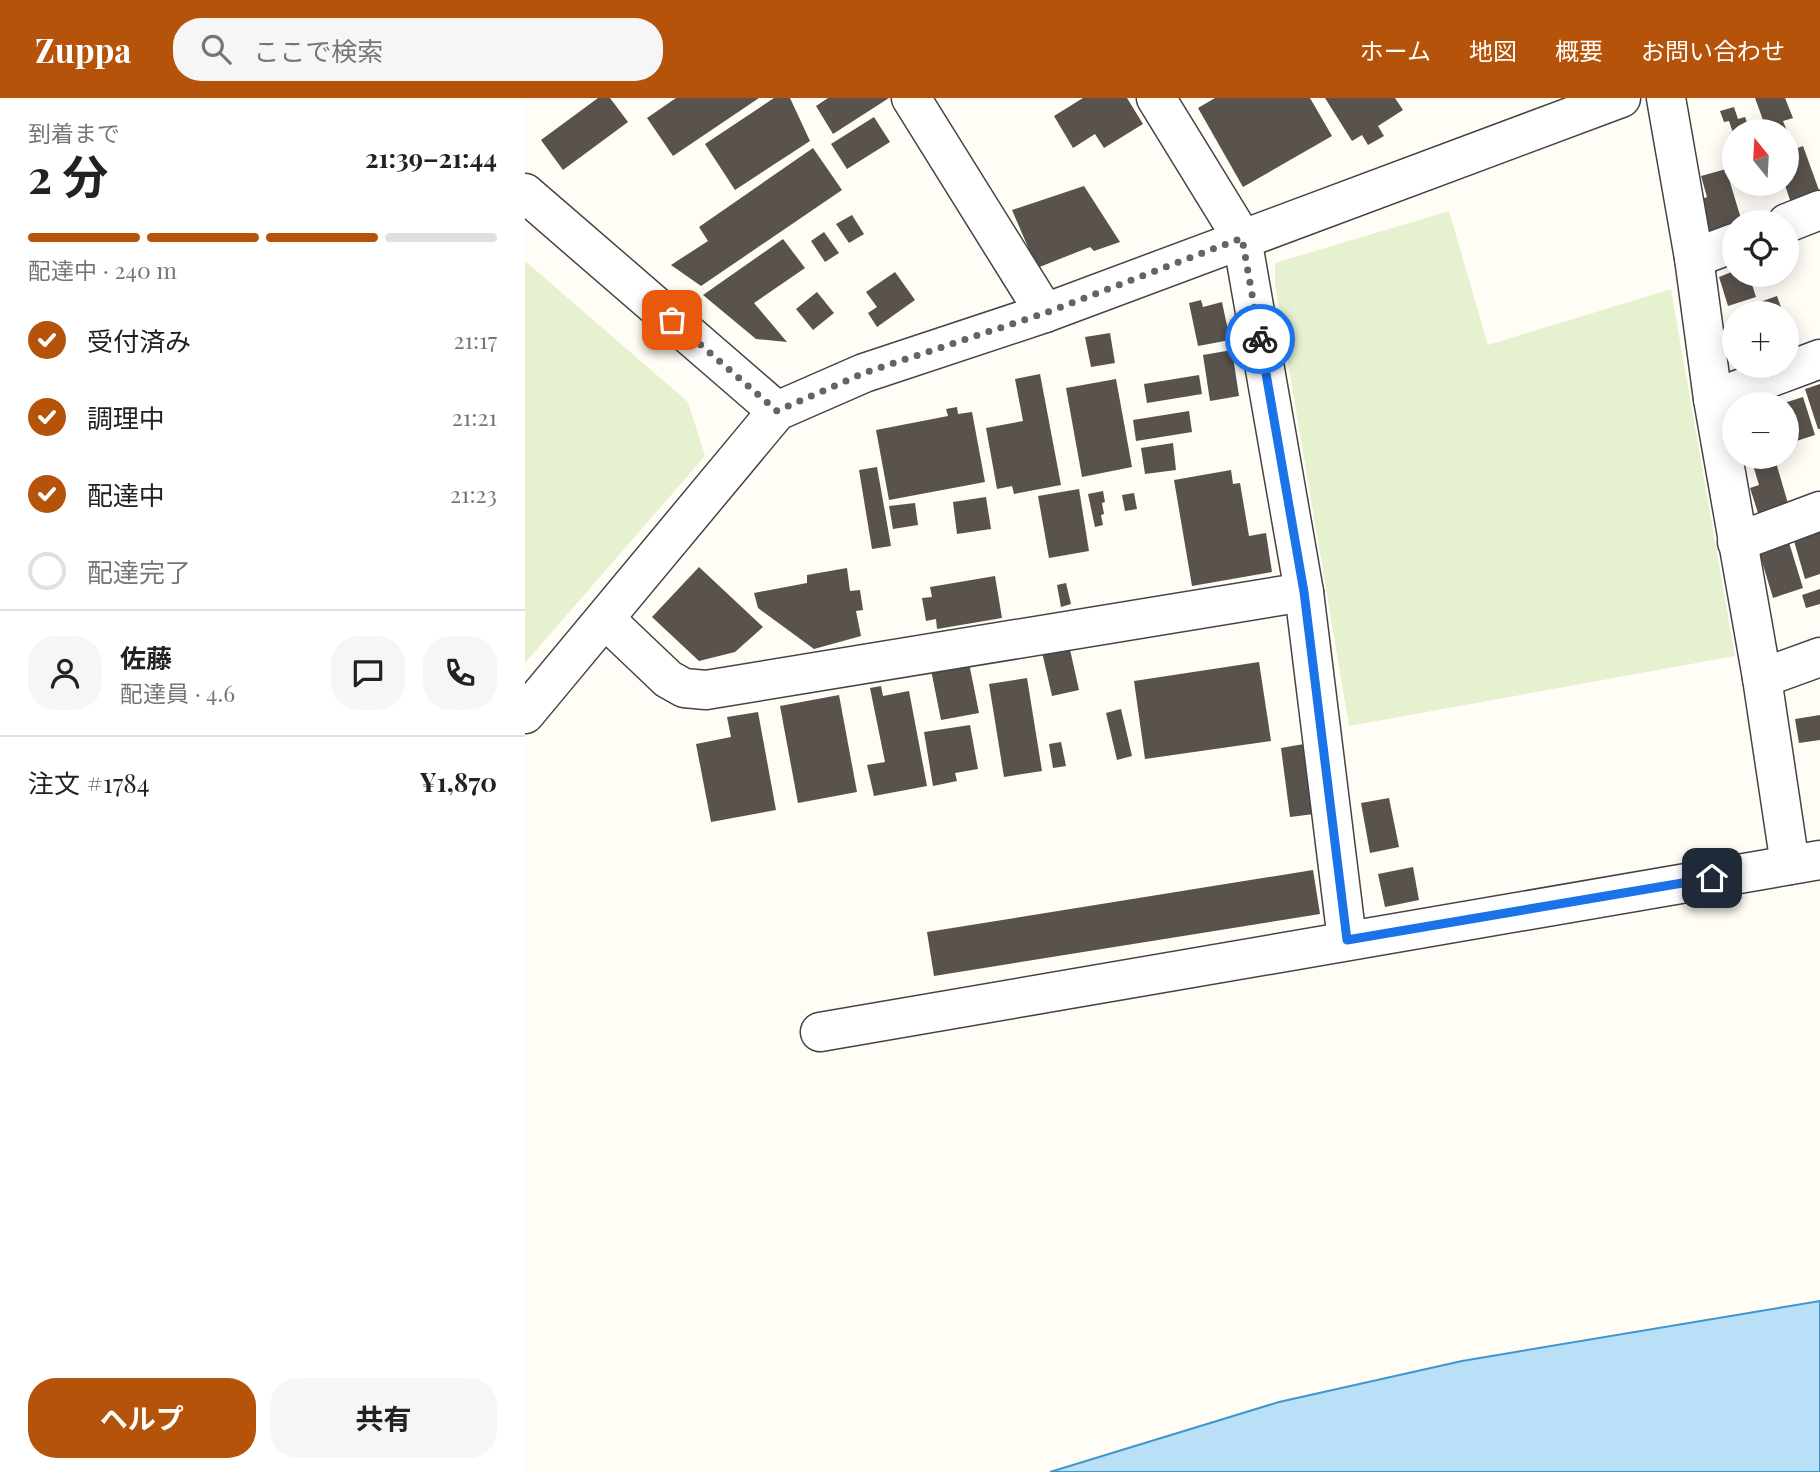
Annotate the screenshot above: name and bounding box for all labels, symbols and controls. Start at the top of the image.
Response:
search box [173,18,663,81]
text: Zuppa [35,27,131,71]
icon: search [197,30,235,68]
text: ここで検索 [253,33,383,68]
text: ホーム [1360,34,1431,66]
text: 地図 [1469,34,1517,66]
text: 概要 [1555,34,1603,66]
text: お問い合わせ [1641,34,1785,66]
text: 到着まで [28,117,120,148]
north arrow [1722,119,1799,196]
map controls [1722,119,1799,469]
text: 21:39–21:44 [365,140,497,175]
text: 2 分 [28,144,108,206]
button: locate [1722,210,1799,287]
text: 配達中 · 240 m [28,254,177,285]
pin [642,290,702,350]
icon: bag [653,301,691,339]
button: + [1722,301,1799,378]
courier [1225,304,1295,374]
icon: bike [1241,320,1279,358]
icon: check [28,321,66,359]
text: 受付済み [87,323,191,358]
text: 21:17 [454,324,497,355]
button: − [1722,392,1799,469]
icon: check [28,398,66,436]
text: 調理中 [87,400,165,435]
text: 21:21 [452,401,497,432]
icon: check [28,475,66,513]
text: 配達中 [87,477,165,512]
text: 21:23 [450,478,497,509]
text: 配達完了 [87,554,191,589]
button: person [28,636,102,710]
button: chat [331,636,405,710]
button: phone [423,636,497,710]
text: 佐藤 [120,640,172,675]
text: 配達員 · 4.6 [120,677,235,708]
text: ¥1,870 [419,764,497,799]
text: 注文 #1784 [28,765,150,800]
pin [1682,848,1742,908]
icon: home [1693,859,1731,897]
button: ヘルプ [28,1378,256,1458]
button: 共有 [270,1378,497,1458]

